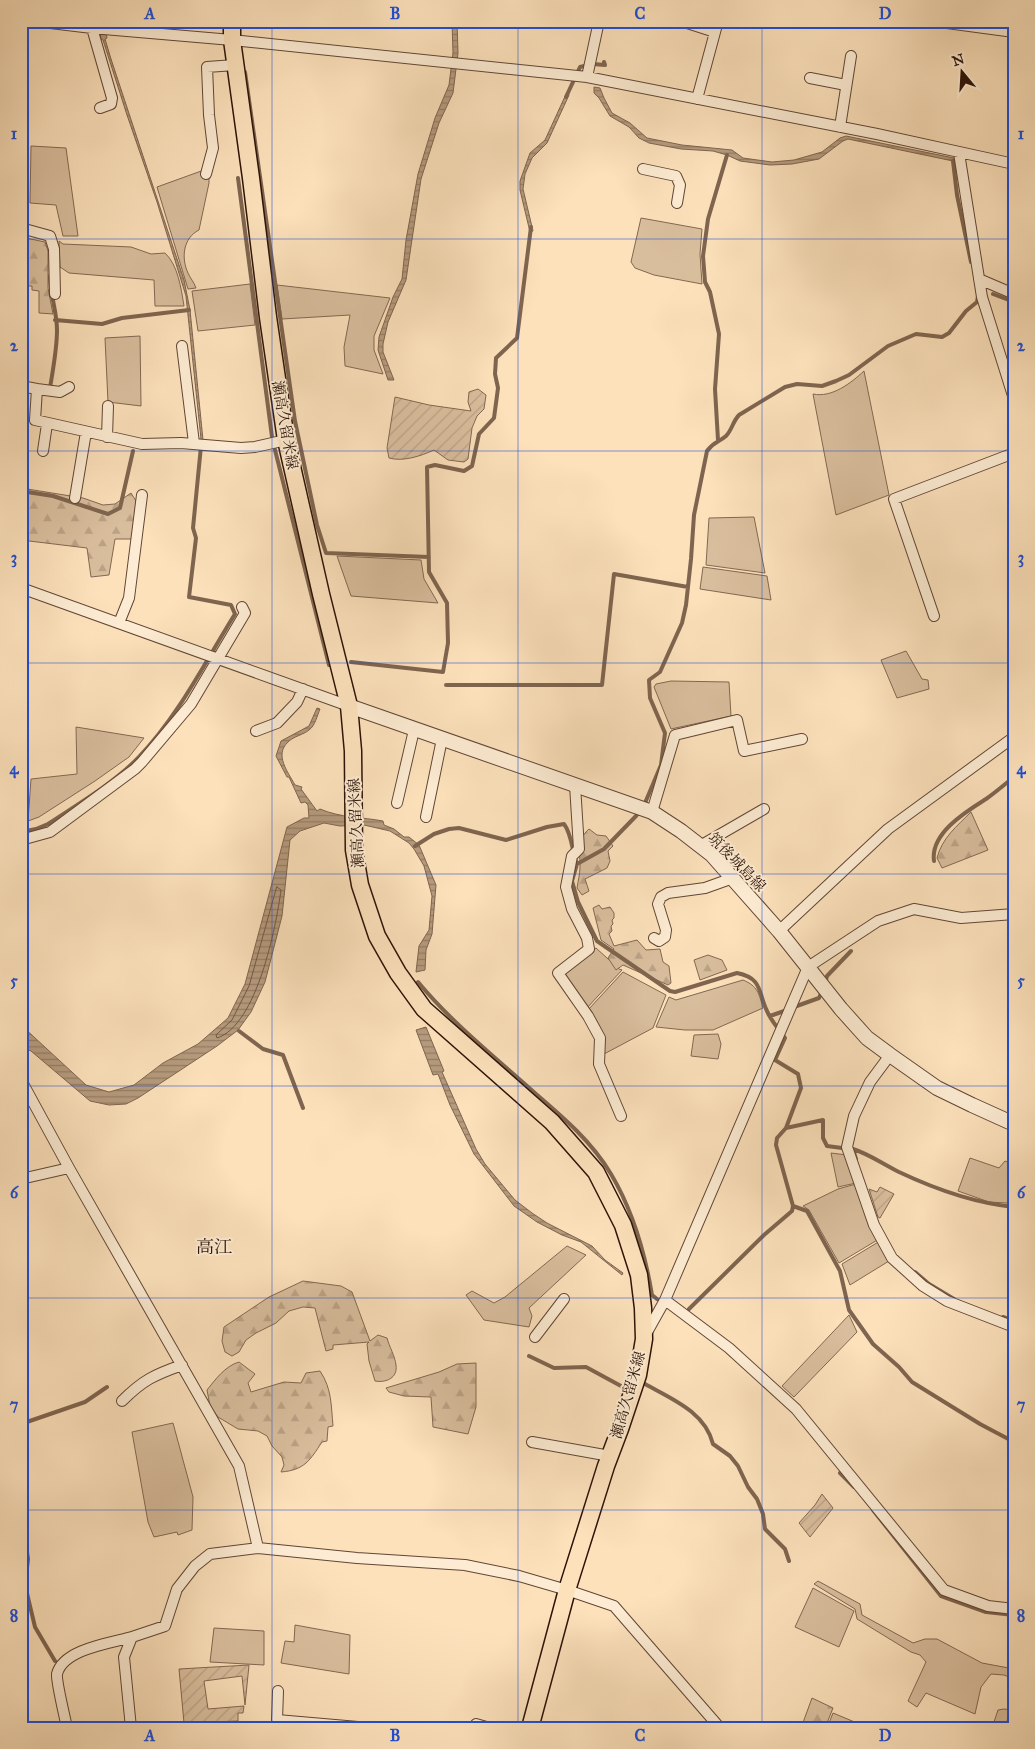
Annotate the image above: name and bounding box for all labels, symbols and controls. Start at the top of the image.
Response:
text: A [144,4,156,23]
text: B [390,4,400,23]
text: C [635,4,646,23]
text: D [879,4,892,23]
north arrow [938,48,988,98]
text: N [950,50,967,70]
text: 1 [11,124,18,143]
text: 1 [1018,124,1025,143]
text: 2 [10,336,19,355]
text: 2 [1017,336,1026,355]
street label: 瀬高久留米線 [268,379,302,471]
text: 3 [11,548,17,568]
text: 3 [1018,548,1024,568]
text: 4 [10,759,20,779]
text: 4 [1017,759,1027,779]
street label: 瀬高久留米線 [345,778,367,868]
street label: 筑後城島線 [704,829,770,895]
text: 5 [10,971,18,990]
text: 5 [1017,971,1025,990]
text: 6 [10,1183,19,1202]
text: 6 [1017,1183,1026,1202]
district label: 高江 [196,1236,232,1258]
street label: 瀬高久留米線 [607,1349,649,1441]
text: 7 [10,1395,19,1414]
text: 7 [1017,1395,1026,1414]
text: 8 [10,1606,18,1625]
text: 8 [1017,1606,1025,1625]
text: A [144,1726,156,1745]
text: B [390,1726,400,1745]
text: C [635,1726,646,1745]
text: D [879,1726,892,1745]

